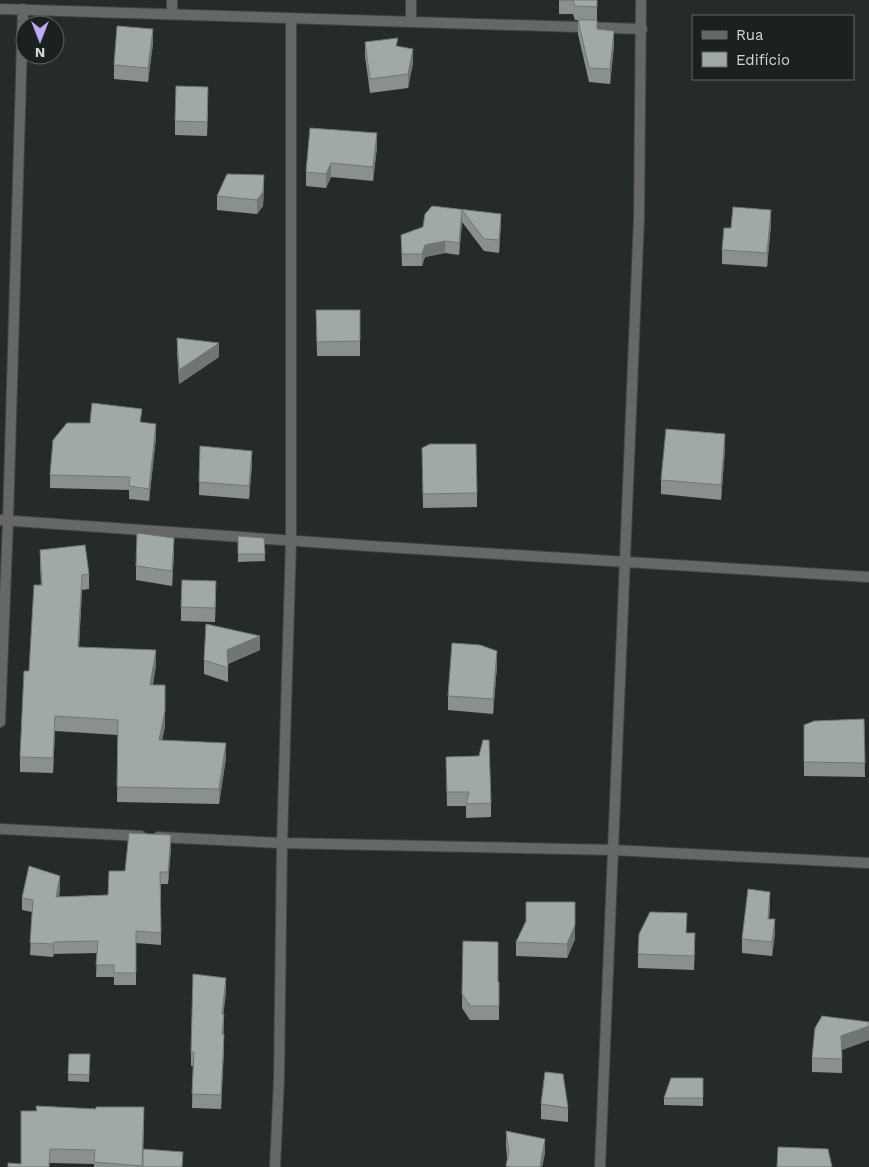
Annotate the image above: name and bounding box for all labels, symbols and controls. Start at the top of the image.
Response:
north arrow [15,15,65,65]
legend [692,15,854,80]
text: Rua [736,26,764,44]
text: N [35,45,45,61]
text: Edifício [736,51,790,69]

